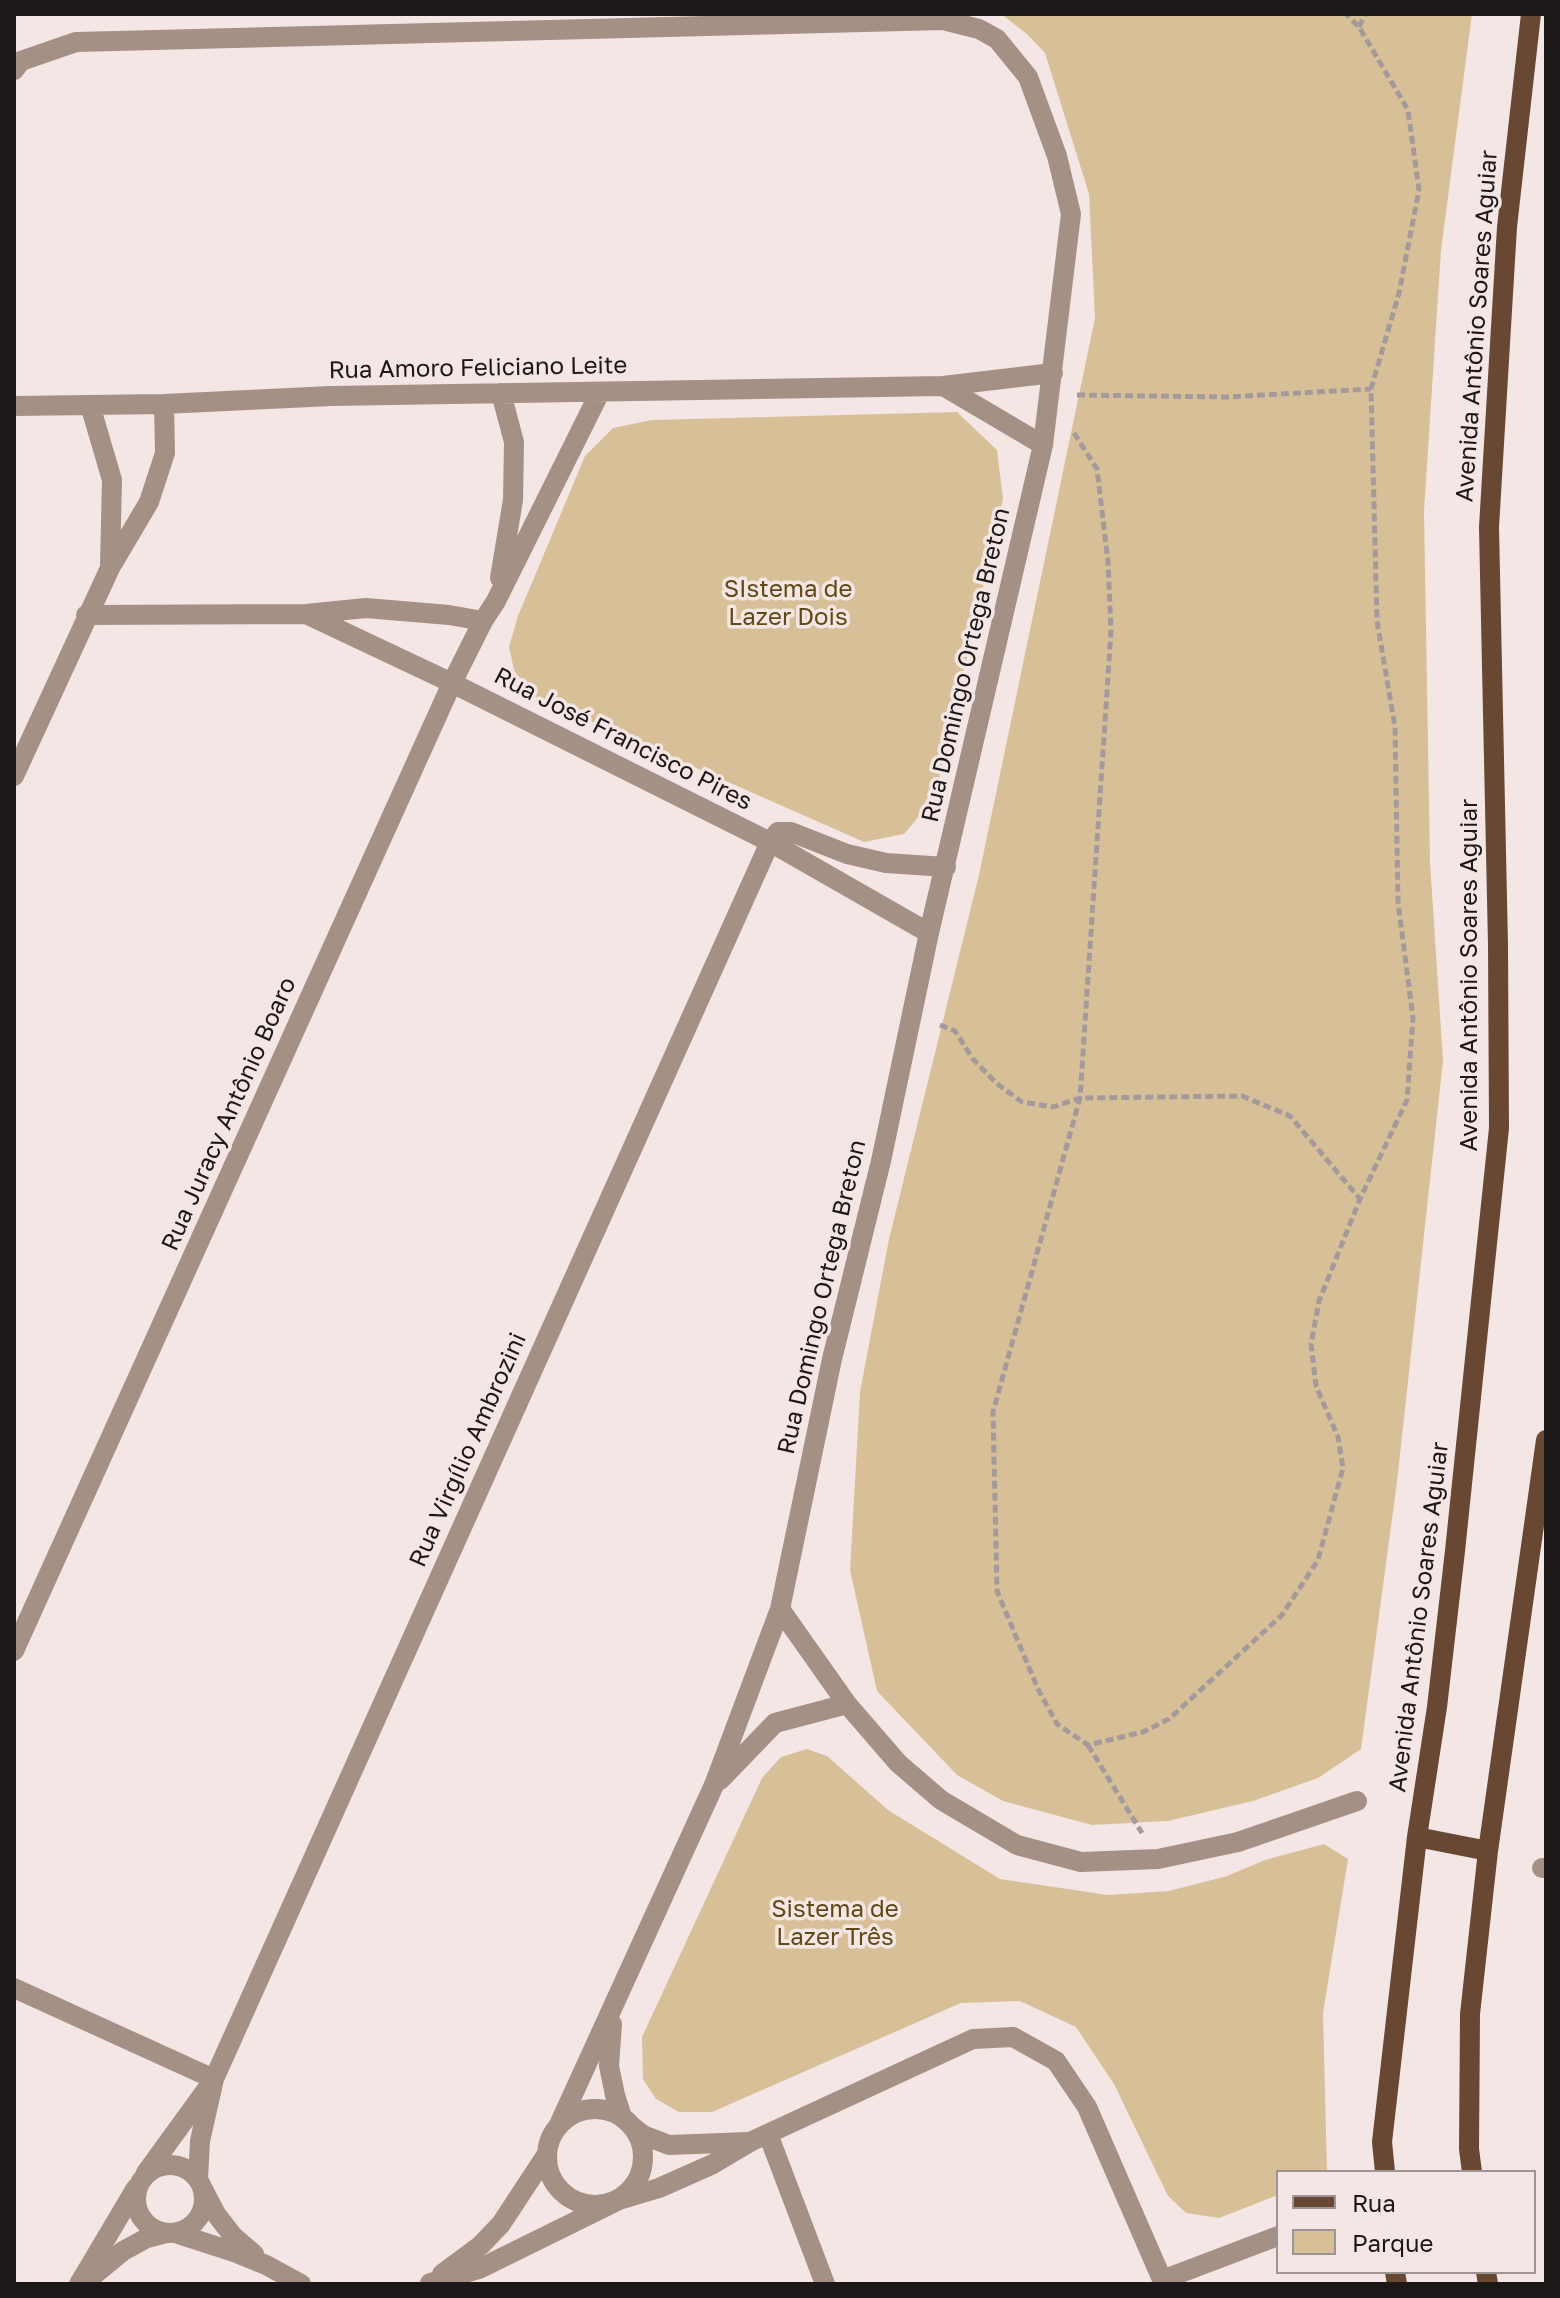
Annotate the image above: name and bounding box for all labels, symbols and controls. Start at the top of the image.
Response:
street label: Avenida Antônio Soares Aguiar [1450,149,1504,503]
street label: Rua Amoro Feliciano Leite [328,351,628,385]
street label: Rua Domingo Ortega Breton [916,505,1016,825]
park label: SIstema de Lazer Dois [724,575,852,631]
street label: Rua José Francisco Pires [489,661,757,817]
street label: Avenida Antônio Soares Aguiar [1455,799,1483,1151]
street label: Rua Juracy Antônio Boaro [156,973,302,1255]
street label: Rua Domingo Ortega Breton [772,1137,872,1457]
street label: Rua Virgílio Ambrozini [403,1328,533,1572]
street label: Avenida Antônio Soares Aguiar [1383,1440,1455,1794]
park label: Sistema de Lazer Três [771,1895,899,1951]
legend [1276,2170,1536,2274]
text: Rua [1352,2188,1396,2217]
text: Parque [1352,2228,1433,2257]

